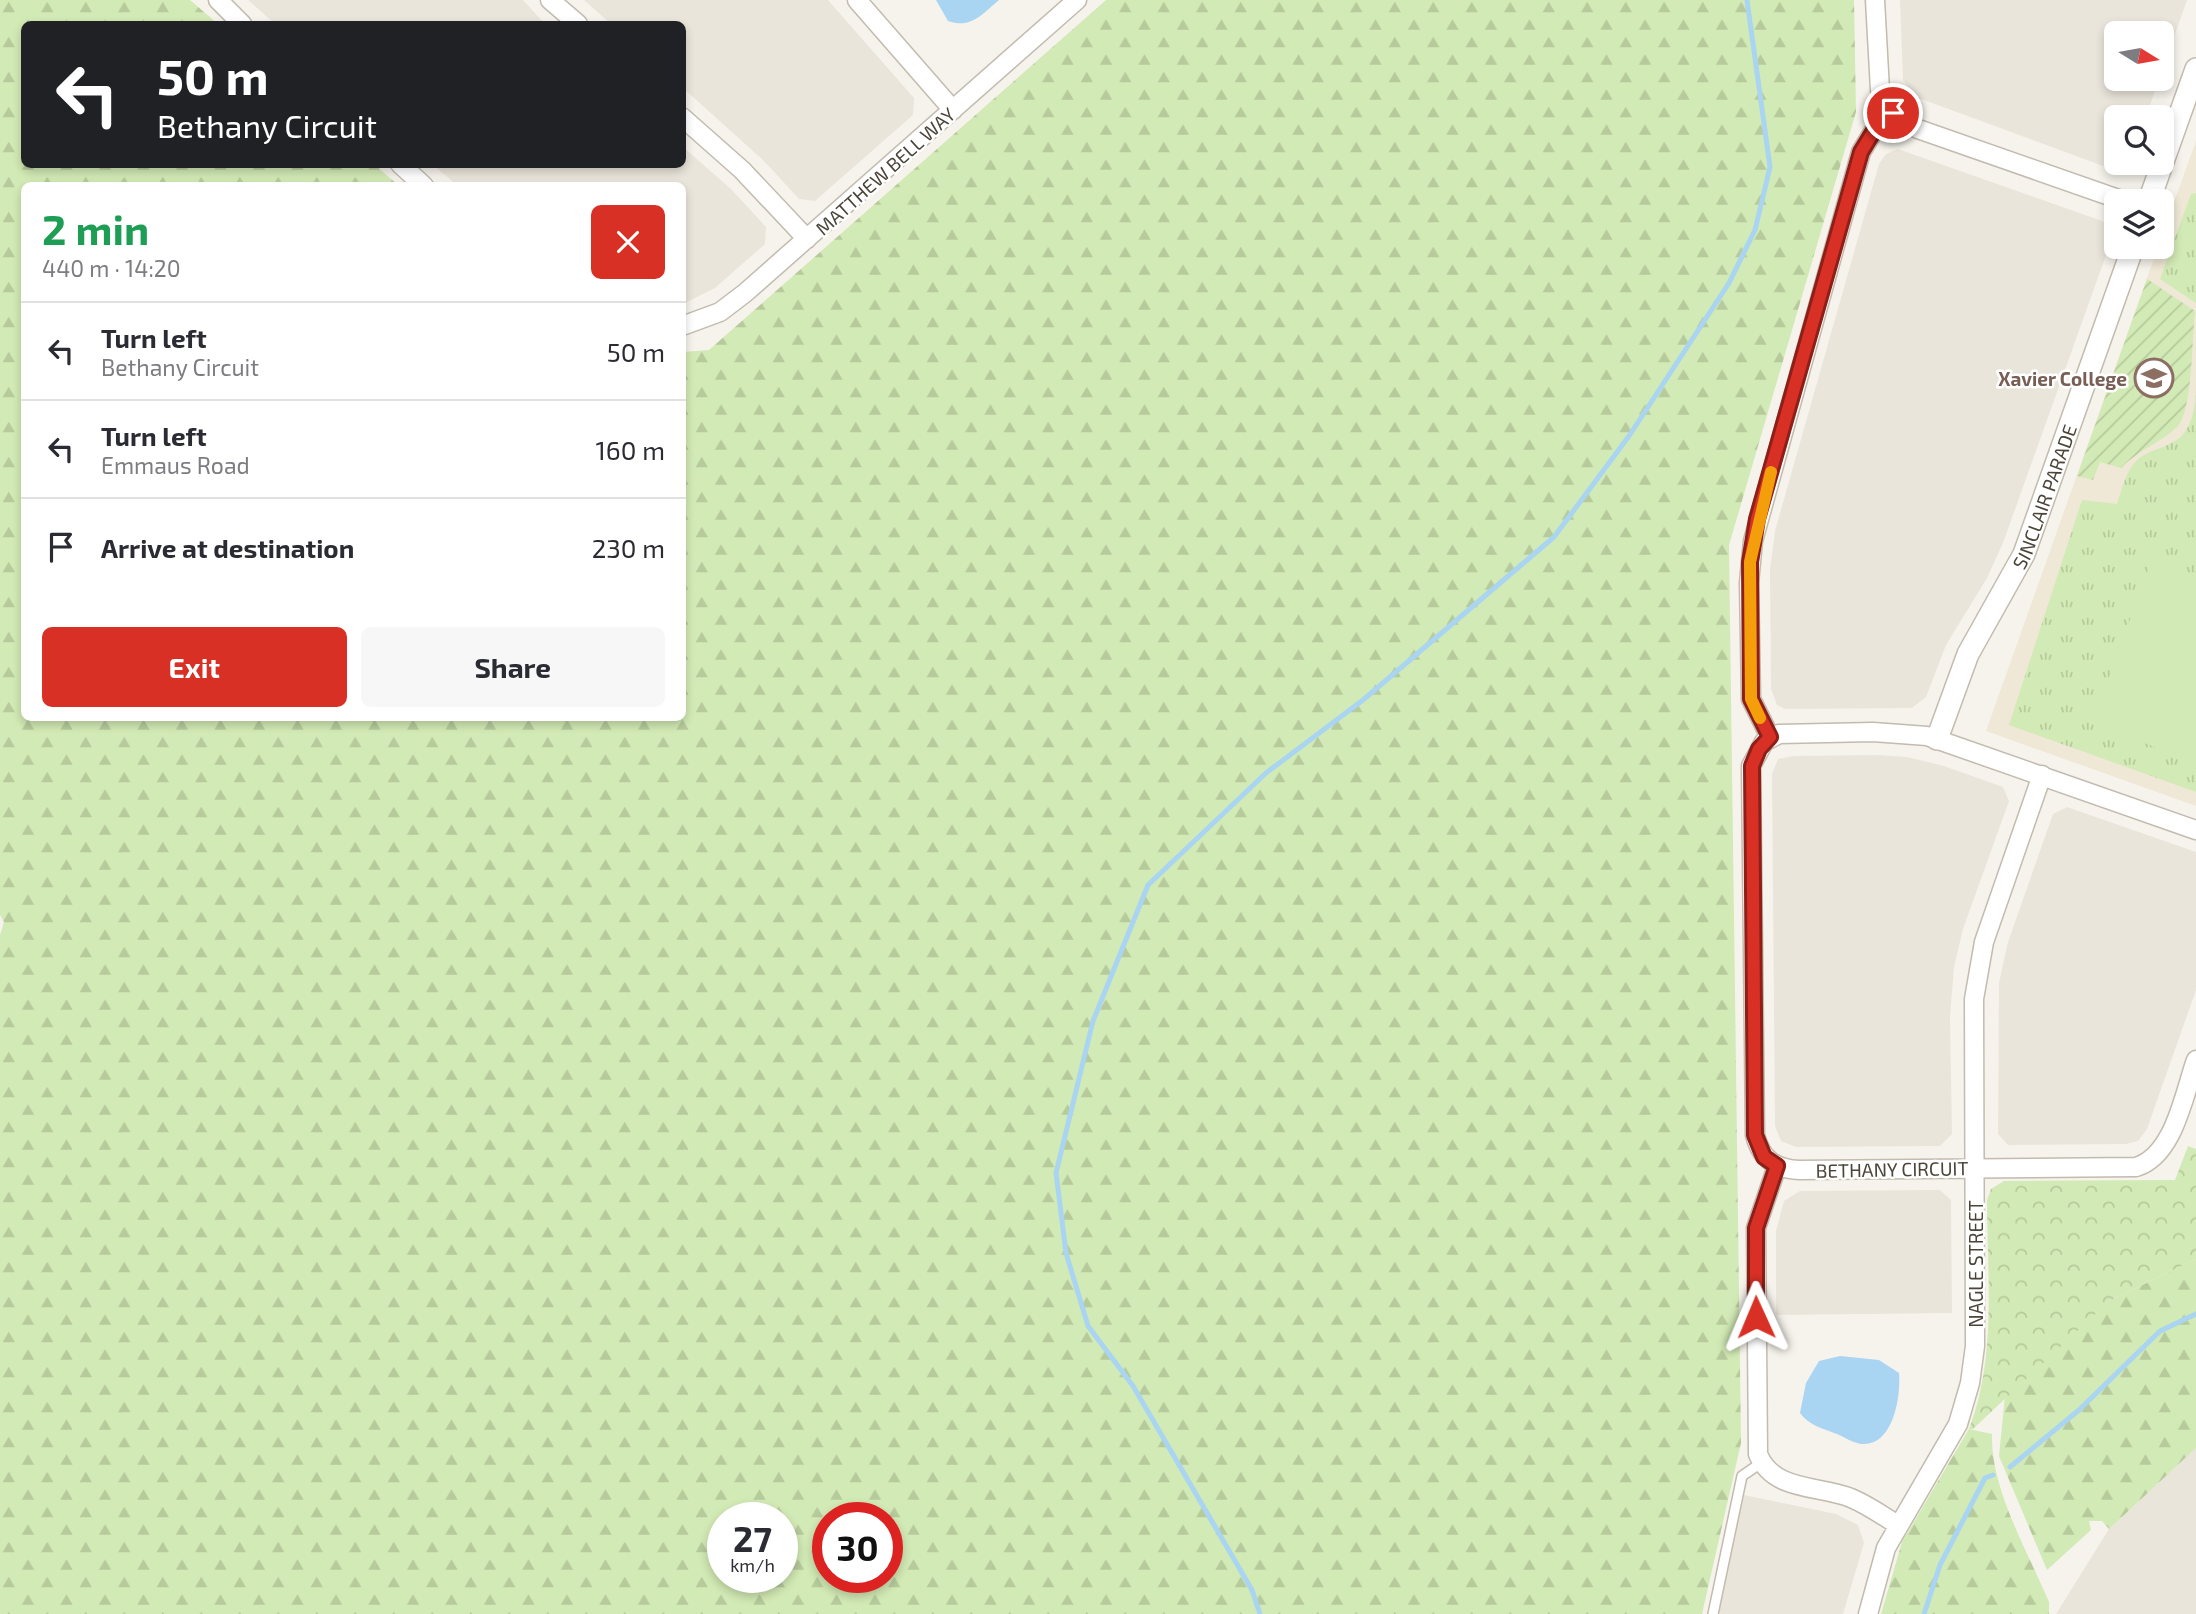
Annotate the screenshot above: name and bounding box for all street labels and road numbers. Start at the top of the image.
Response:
street label: MATTHEW BELL WAY [811,102,960,240]
street label: SINCLAIR PARADE [2007,421,2081,573]
street label: BETHANY CIRCUIT [1815,1156,1969,1182]
street label: NAGLE STREET [1964,1200,1987,1328]

